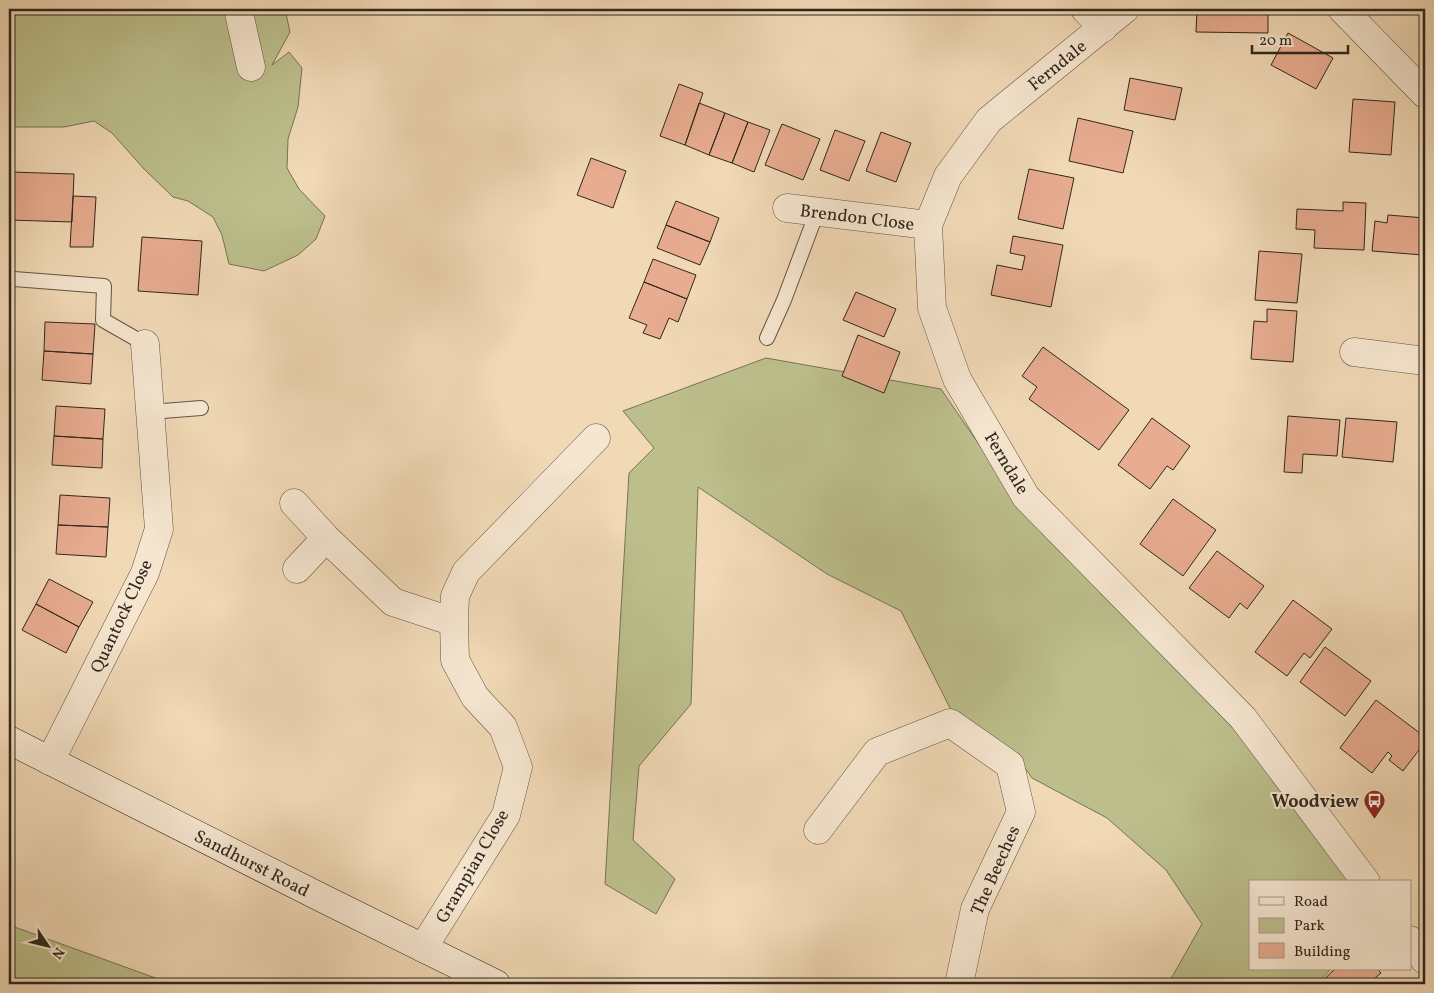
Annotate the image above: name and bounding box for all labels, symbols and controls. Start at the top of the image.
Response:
scale bar [1252,22,1348,54]
text: 20 m [1259,31,1292,52]
street label: Ferndale [1023,35,1093,98]
street label: Brendon Close [798,199,915,238]
street label: Ferndale [977,428,1034,500]
street label: Quantock Close [85,556,160,678]
bus stop icon: Woodview [1363,789,1387,820]
place label: Woodview [1272,790,1359,815]
street label: Grampian Close [431,805,516,928]
street label: The Beeches [965,822,1027,919]
street label: Sandhurst Road [189,824,313,904]
legend [1249,880,1412,970]
text: Road [1294,892,1328,913]
text: Park [1294,916,1325,937]
north arrow [22,920,72,970]
text: Building [1294,942,1351,963]
text: N [47,943,68,962]

